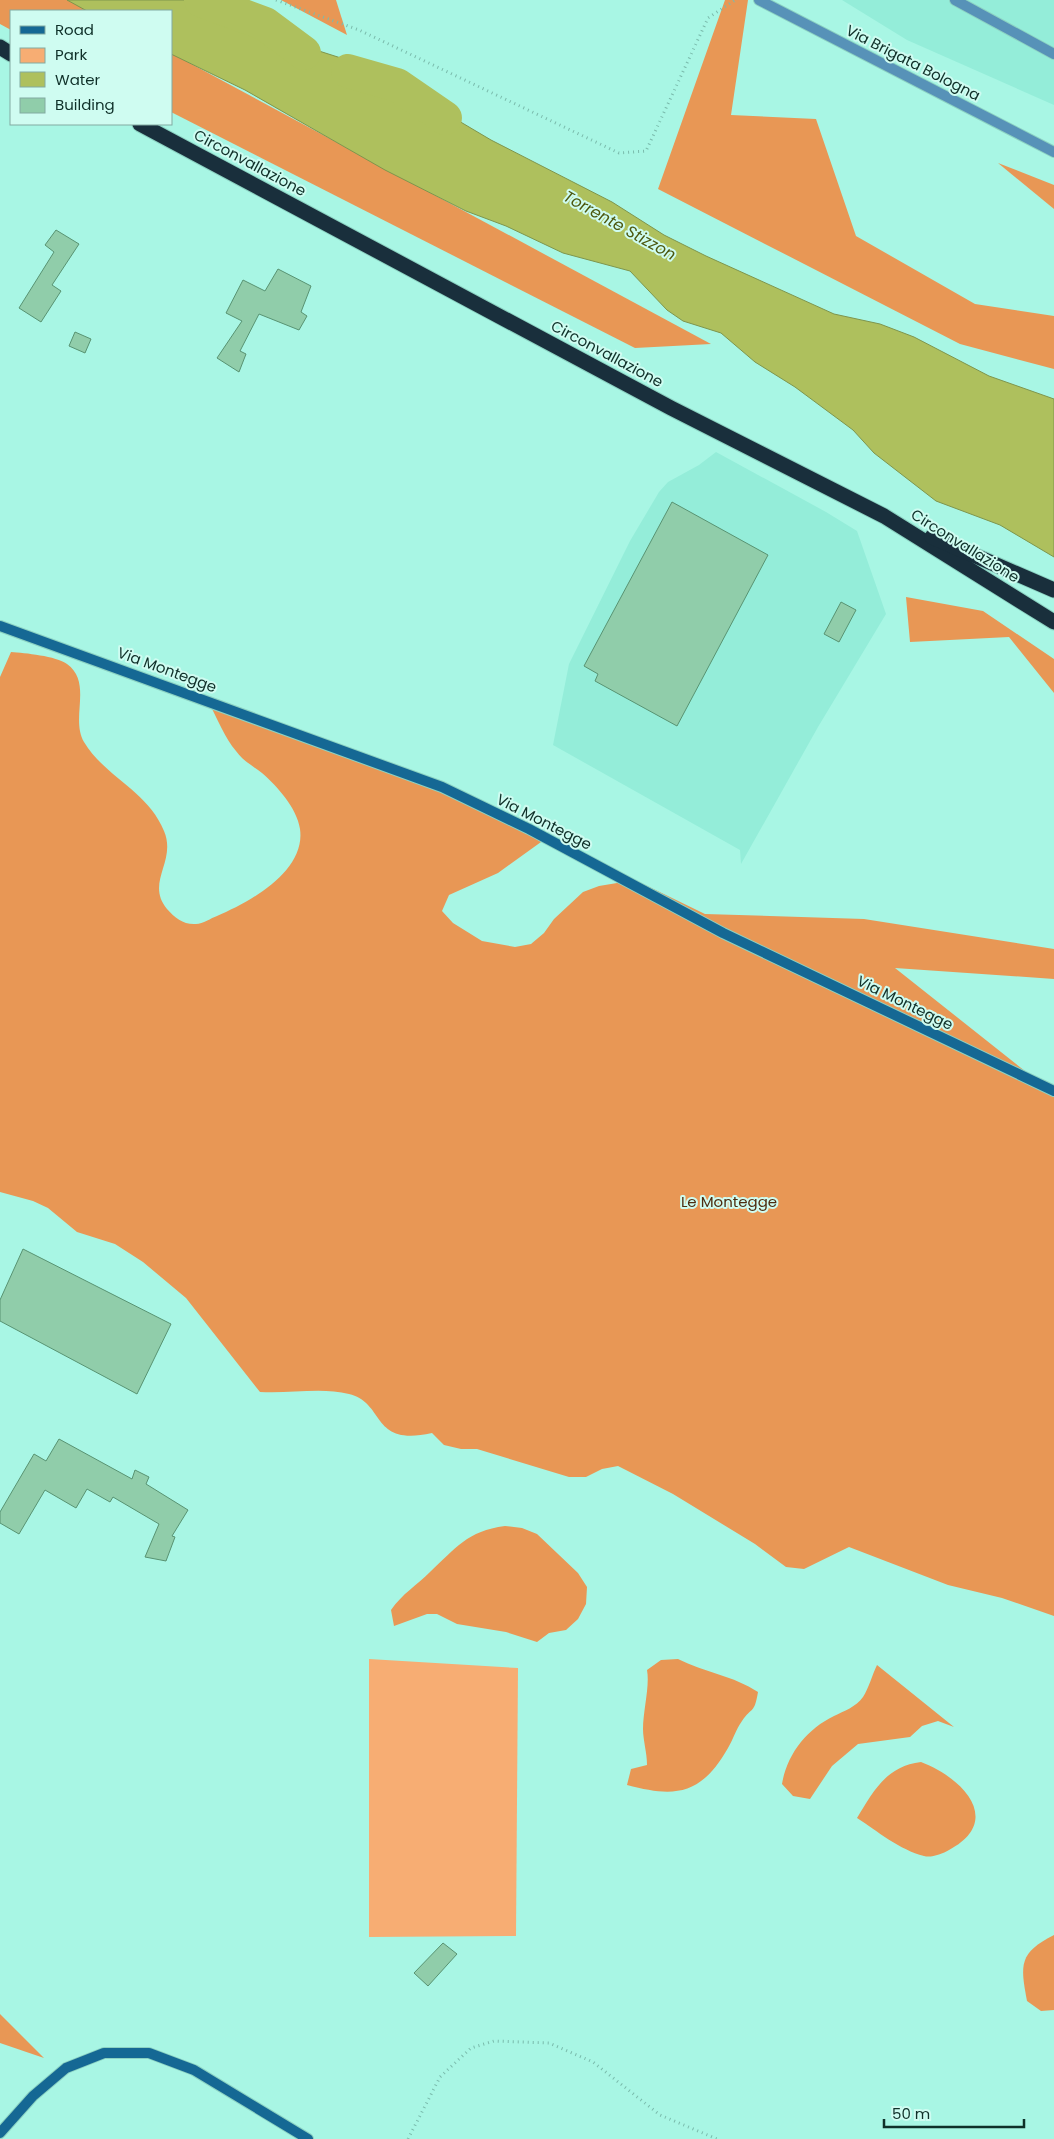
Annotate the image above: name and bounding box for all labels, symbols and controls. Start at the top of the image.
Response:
legend [10,10,172,125]
text: Road [55,19,94,40]
street label: Via Brigata Bologna [842,20,984,106]
text: Park [55,44,87,65]
text: Water [55,69,101,90]
text: Building [55,94,115,115]
street label: Circonvallazione [190,124,310,201]
water label: Torrente Stizzon [559,185,680,266]
street label: Circonvallazione [547,315,667,392]
street label: Circonvallazione [907,504,1024,587]
street label: Via Montegge [115,642,220,697]
street label: Via Montegge [493,788,596,855]
street label: Via Montegge [854,970,957,1035]
park label: Le Montegge [681,1191,777,1212]
scale bar [884,2096,1024,2128]
text: 50 m [892,2103,930,2124]

